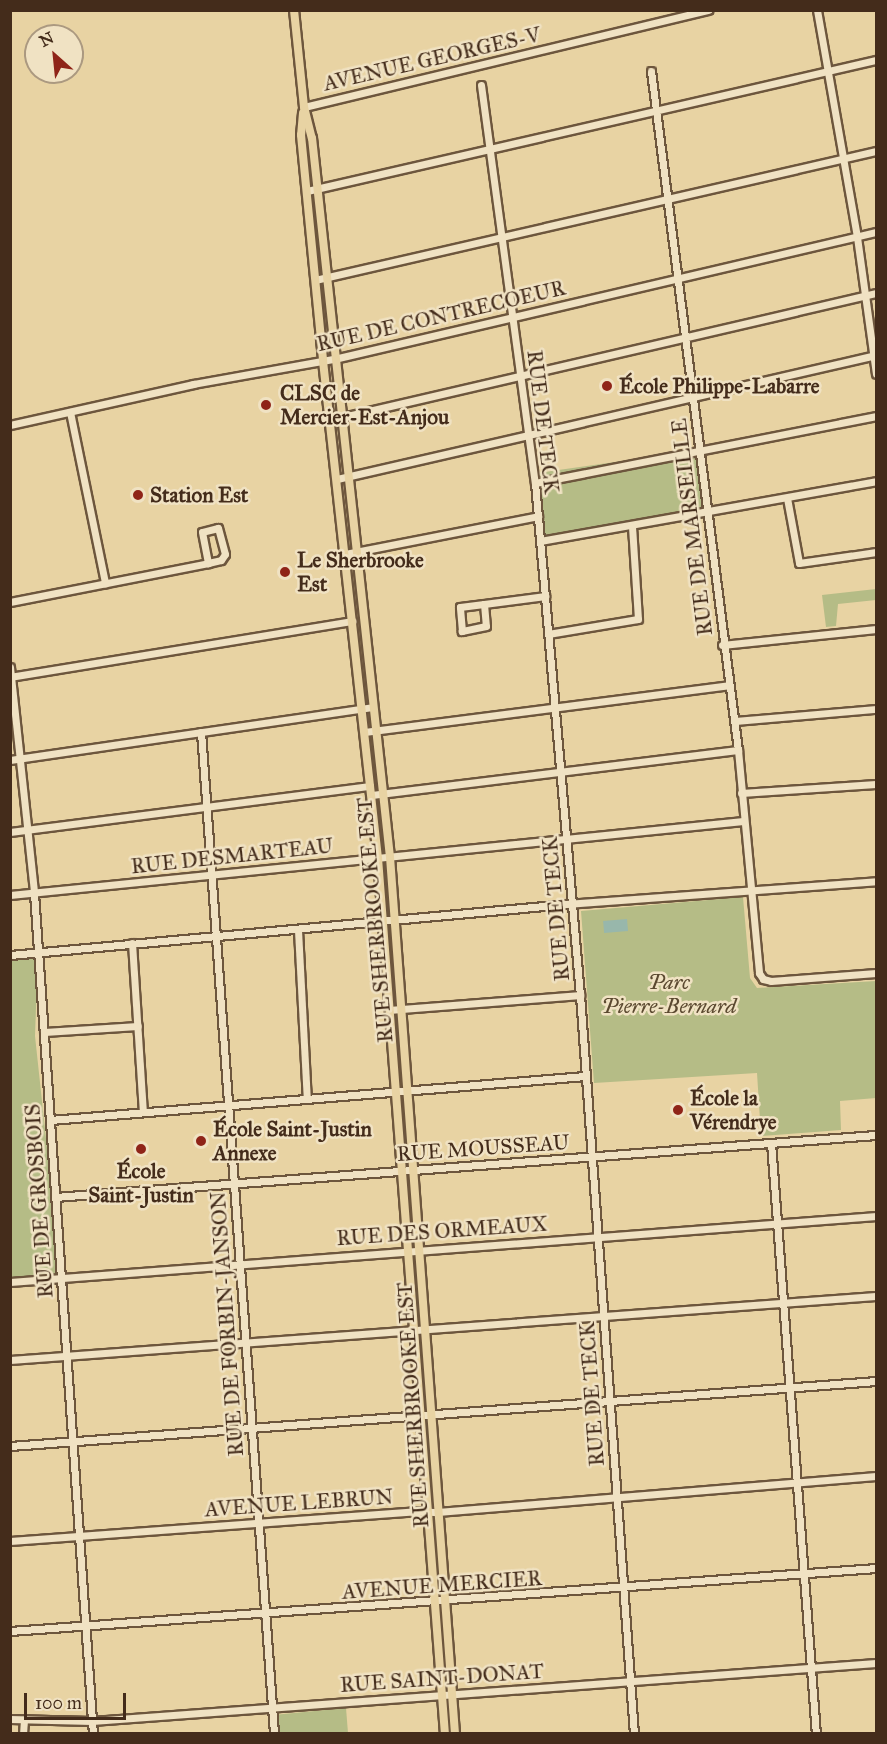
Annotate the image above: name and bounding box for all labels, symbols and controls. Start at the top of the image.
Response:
street label: AVENUE GEORGES-V [321,22,543,96]
north arrow [24,24,84,84]
text: N [36,28,57,51]
street label: RUE DE CONTRECOEUR [314,275,568,357]
street label: RUE DE TECK [522,349,564,495]
place label: École Philippe-Labarre [619,373,820,399]
marker: École Philippe-Labarre [600,379,614,393]
place label: CLSC de Mercier-Est-Anjou [280,380,449,430]
marker: CLSC de Mercier-Est-Anjou [257,396,275,414]
street label: RUE DE MARSEILLE [666,417,718,637]
place label: Station Est [150,482,248,508]
marker: Station Est [131,488,145,502]
place label: Le Sherbrooke Est [297,547,424,597]
marker: Le Sherbrooke Est [278,565,292,579]
street label: RUE SHERBROOKE EST [352,796,398,1044]
street label: RUE DESMARTEAU [130,833,334,879]
street label: RUE DE TECK [537,836,575,982]
park label: Parc Pierre-Bernard [602,969,736,1019]
place label: École la Vérendrye [690,1085,777,1135]
street label: RUE DE GROSBOIS [20,1103,58,1299]
marker: École la Vérendrye [671,1103,685,1117]
place label: École Saint-Justin Annexe [213,1116,372,1166]
street label: RUE MOUSSEAU [396,1129,570,1167]
marker: École Saint-Justin Annexe [194,1134,208,1148]
marker: École Saint-Justin [134,1142,148,1156]
place label: École Saint-Justin [88,1158,194,1208]
street label: RUE DE FORBIN-JANSON [205,1191,249,1457]
street label: RUE DES ORMEAUX [336,1211,548,1251]
street label: RUE SHERBROOKE EST [392,1281,434,1529]
street label: RUE DE TECK [574,1321,610,1467]
street label: AVENUE LEBRUN [204,1484,394,1522]
street label: AVENUE MERCIER [341,1565,543,1605]
street label: RUE SAINT-DONAT [339,1658,545,1698]
scale bar [27,1681,129,1719]
text: 100 m [35,1692,82,1714]

